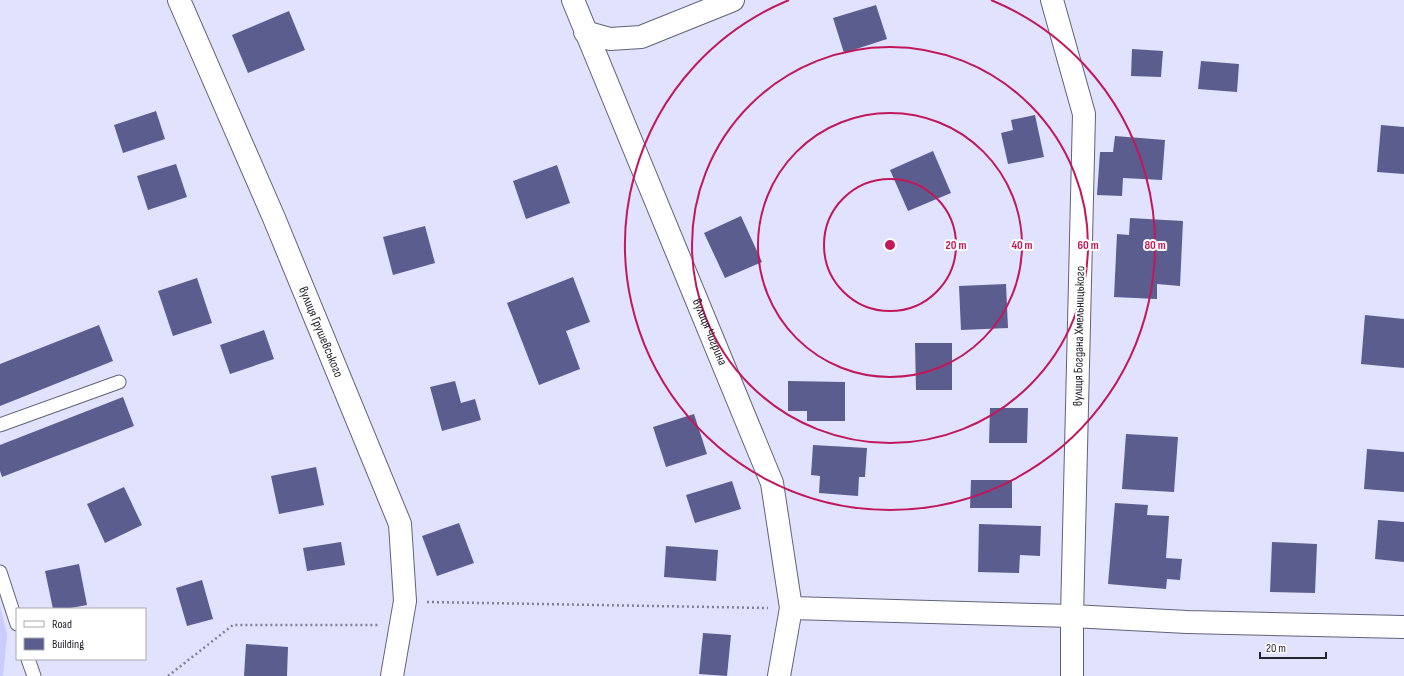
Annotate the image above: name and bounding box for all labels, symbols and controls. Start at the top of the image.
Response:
centre of rings [883,238,897,252]
text: 20 m [946,238,966,253]
text: 40 m [1011,238,1033,253]
text: 60 m [1077,238,1099,253]
text: 80 m [1144,238,1166,253]
street label: вулиця Богдана Хмельницького [1070,266,1088,406]
street label: вулиця Грушевського [295,284,347,380]
street label: вулиця Чигрина [689,296,731,368]
legend [16,608,146,660]
text: Road [52,617,72,632]
scale bar [1260,634,1326,660]
text: Building [52,637,84,652]
text: 20 m [1266,641,1286,656]

